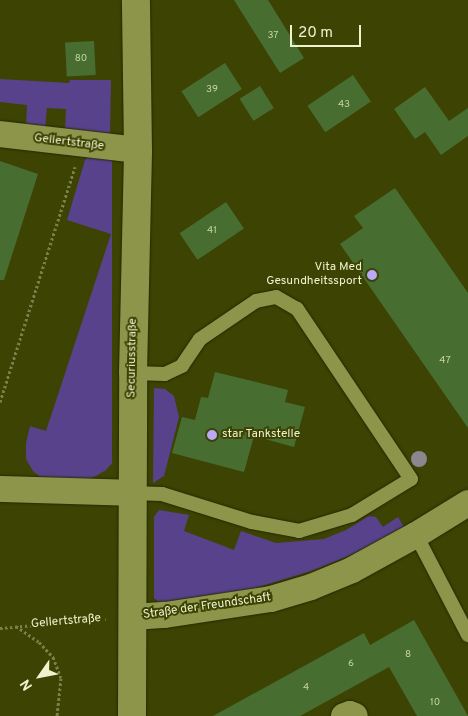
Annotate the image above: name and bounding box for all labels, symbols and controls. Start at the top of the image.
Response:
scale bar [293,15,364,47]
text: 20 m [298,24,333,43]
house number: 37 [267,30,279,42]
house number: 80 [75,53,87,65]
house number: 39 [206,84,218,96]
house number: 43 [338,99,350,111]
street label: Gellertstraße [33,132,105,154]
house number: 41 [207,225,217,237]
place label: Vita Med Gesundheitssport [266,261,362,289]
marker: Vita Med Gesundheitssport [366,269,378,281]
street label: Securiusstraße [125,318,141,398]
house number: 47 [439,355,451,367]
place label: star Tankstelle [222,428,301,442]
marker: star Tankstelle [206,429,218,441]
street label: Straße der Freundschaft [142,591,272,623]
street label: Gellertstraße [30,612,102,632]
house number: 8 [405,649,411,661]
north arrow [15,651,65,701]
house number: 6 [348,658,354,670]
text: N [17,676,37,693]
house number: 4 [303,682,309,694]
house number: 10 [430,697,440,709]

